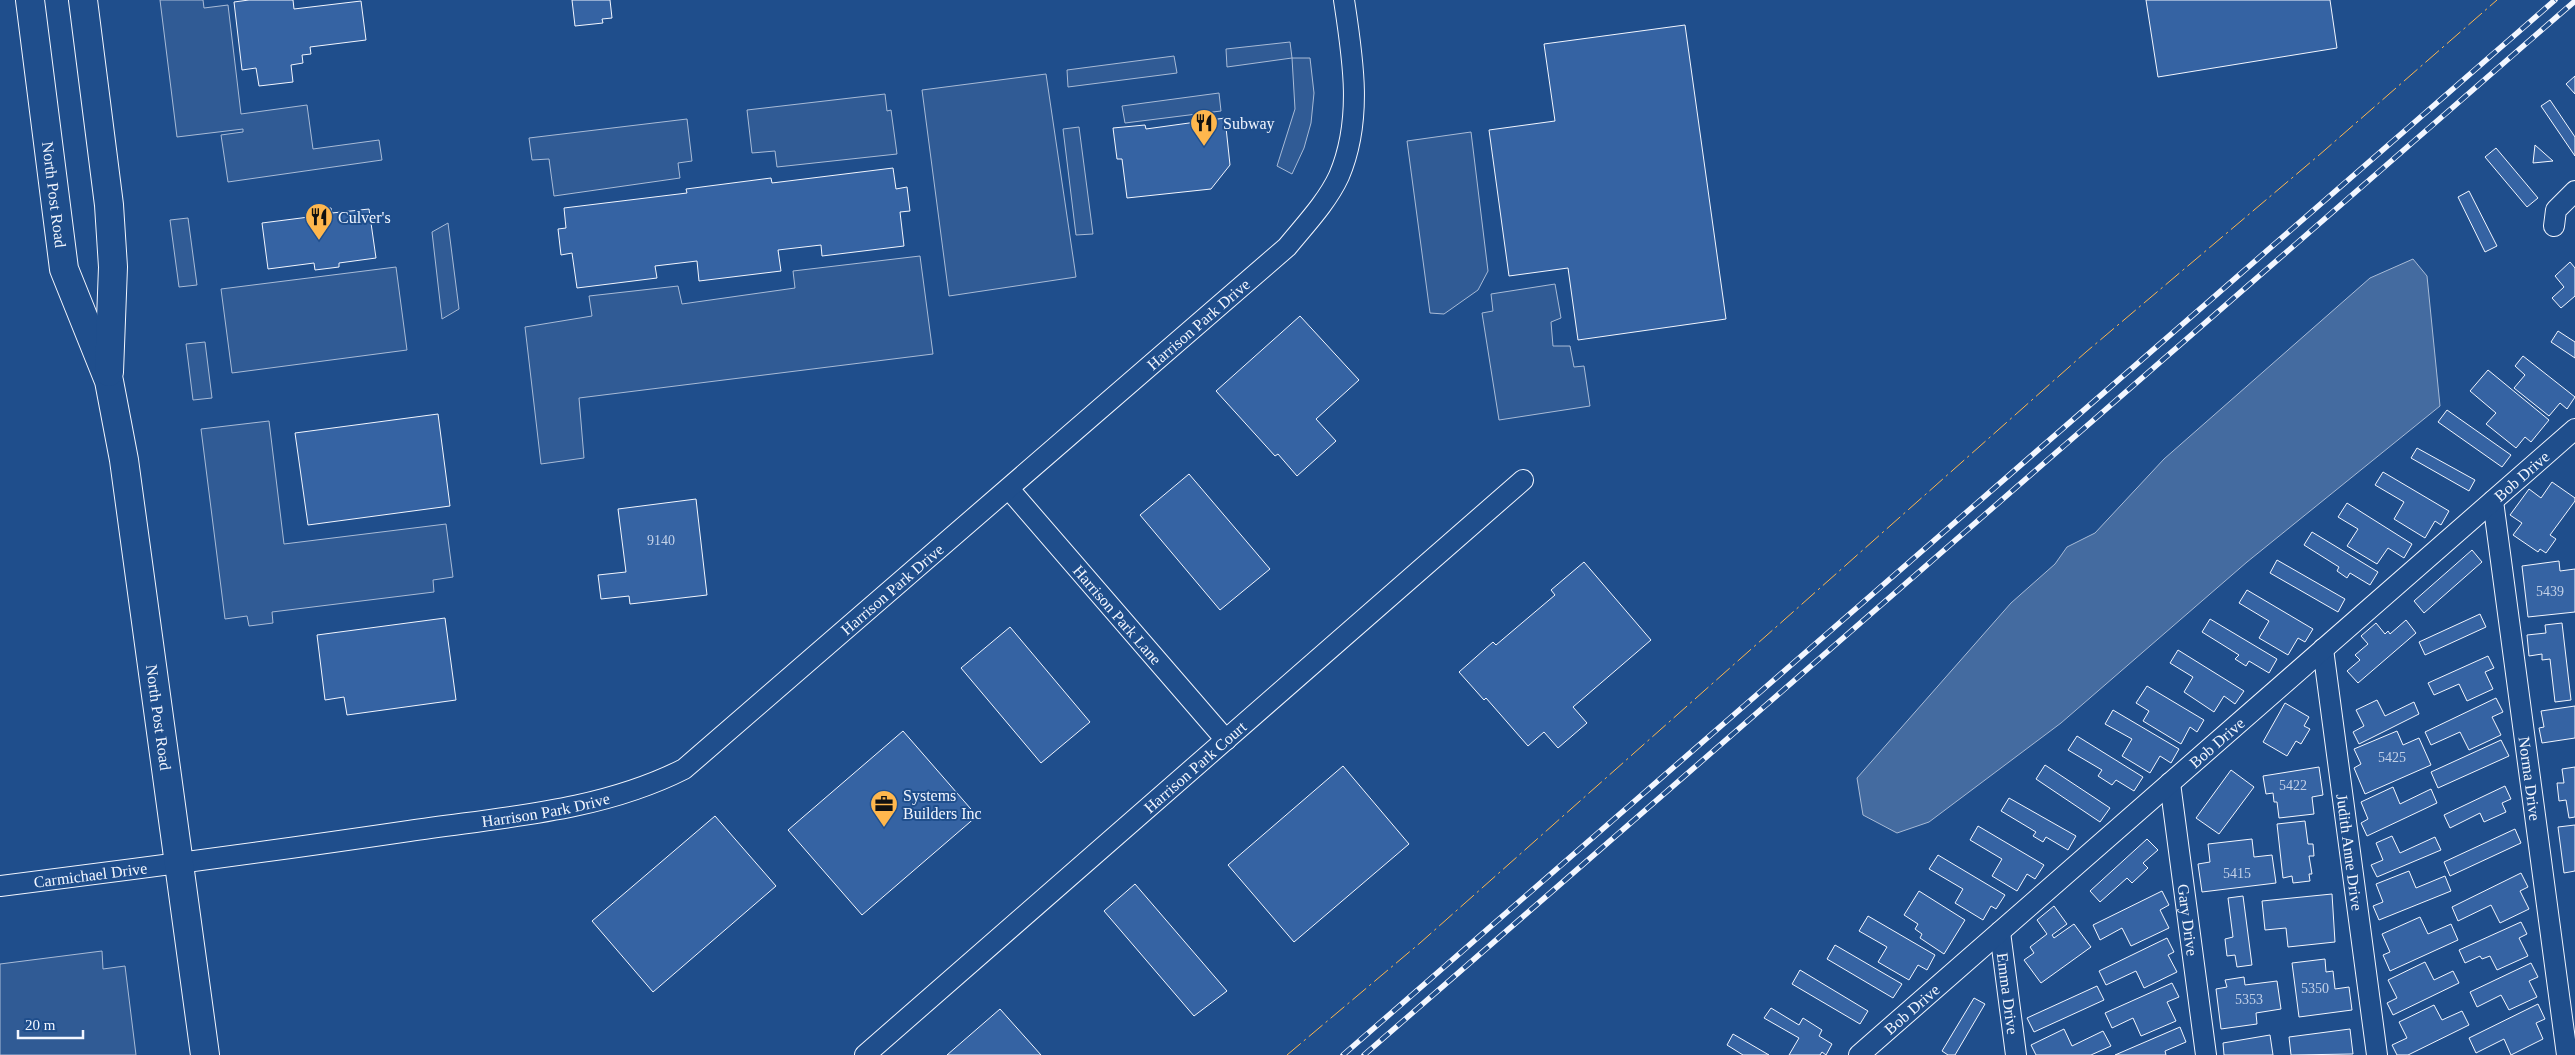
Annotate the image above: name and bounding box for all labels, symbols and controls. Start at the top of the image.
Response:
restaurant icon: Subway [1189,108,1219,147]
place label: Subway [1223,115,1275,133]
street label: North Post Road [39,141,69,249]
restaurant icon: Culver's [304,202,334,241]
place label: Culver's [338,209,391,226]
street label: Harrison Park Drive [1144,275,1253,373]
street label: Bob Drive [2491,448,2553,505]
house number: 9140 [647,533,675,548]
street label: Harrison Park Drive [838,540,947,638]
street label: Harrison Park Lane [1070,562,1165,668]
house number: 5439 [2536,584,2564,599]
street label: North Post Road [143,663,174,771]
street label: Bob Drive [2186,714,2248,771]
street label: Harrison Park Court [1141,718,1250,816]
street label: Norma Drive [2516,735,2544,822]
house number: 5425 [2378,750,2406,765]
house number: 5422 [2279,778,2307,793]
place label: Systems Builders Inc [903,787,982,822]
office icon: Systems Builders Inc [869,789,899,828]
street label: Harrison Park Drive [481,790,612,830]
street label: Judith Anne Drive [2333,793,2366,912]
street label: Carmichael Drive [33,859,148,891]
house number: 5415 [2223,866,2251,881]
street label: Gary Drive [2174,883,2201,957]
street label: Emma Drive [1994,952,2021,1035]
street label: Bob Drive [1881,981,1943,1038]
house number: 5350 [2301,981,2329,996]
house number: 5353 [2235,992,2263,1007]
scale bar [18,1008,82,1040]
text: 20 m [25,1017,56,1033]

